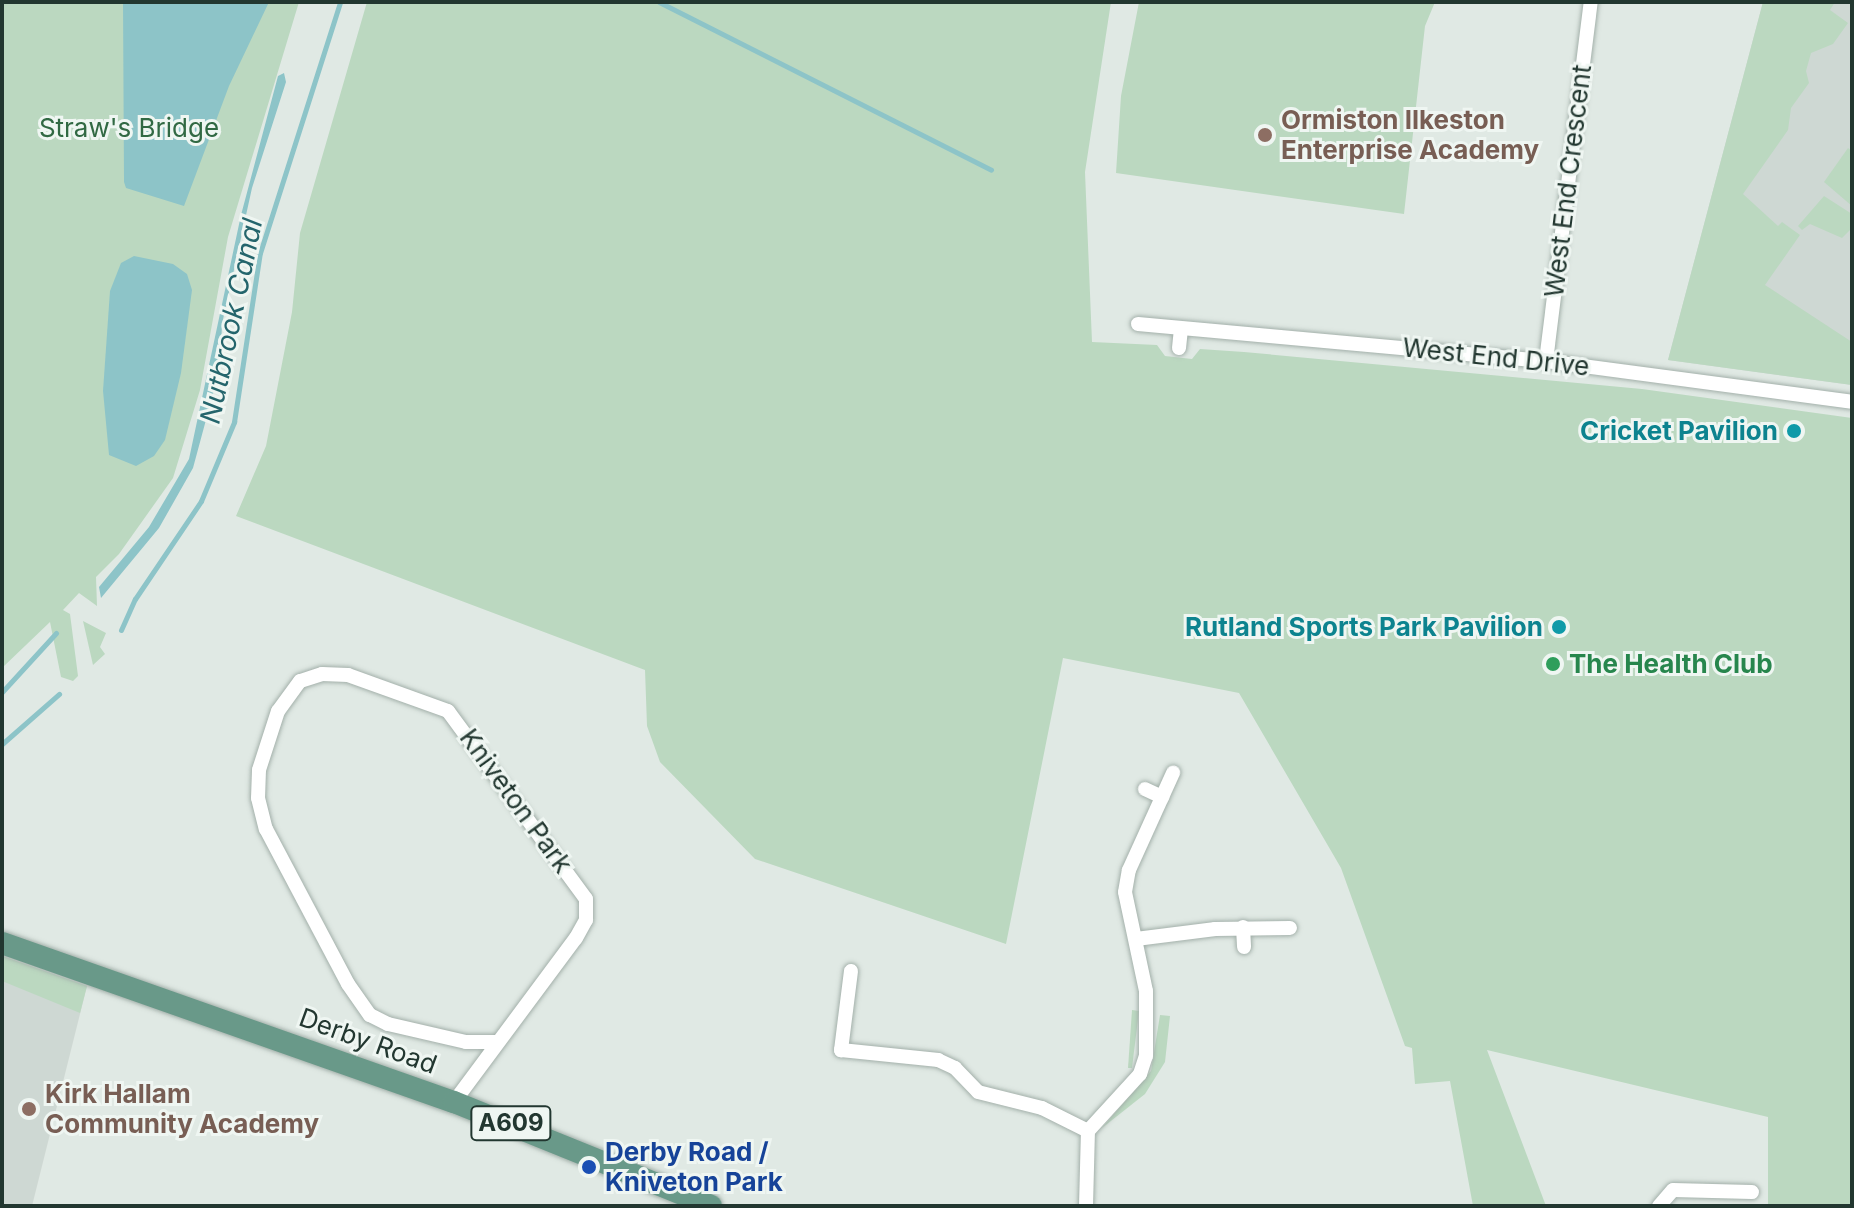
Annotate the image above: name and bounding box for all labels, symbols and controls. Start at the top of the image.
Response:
street label: West End Crescent [1538,63,1598,299]
place label: Ormiston Ilkeston Enterprise Academy [1281,104,1539,166]
park label: Straw's Bridge [39,112,219,144]
marker: Ormiston Ilkeston Enterprise Academy [1256,126,1274,144]
water label: Nutbrook Canal [193,215,269,427]
street label: West End Drive [1401,332,1591,382]
place label: Cricket Pavilion [1580,415,1778,447]
marker: Cricket Pavilion [1785,422,1803,440]
place label: Rutland Sports Park Pavilion [1185,611,1543,643]
marker: Rutland Sports Park Pavilion [1550,618,1568,636]
place label: The Health Club [1569,648,1773,680]
marker: The Health Club [1544,655,1562,673]
street label: Kniveton Park [453,723,579,879]
street label: Derby Road [295,1002,441,1080]
place label: Kirk Hallam Community Academy [45,1078,319,1140]
marker: Kirk Hallam Community Academy [20,1100,38,1118]
road number: A609 [469,1103,553,1143]
place label: Derby Road / Kniveton Park [605,1136,783,1198]
marker: Derby Road / Kniveton Park [580,1158,598,1176]

